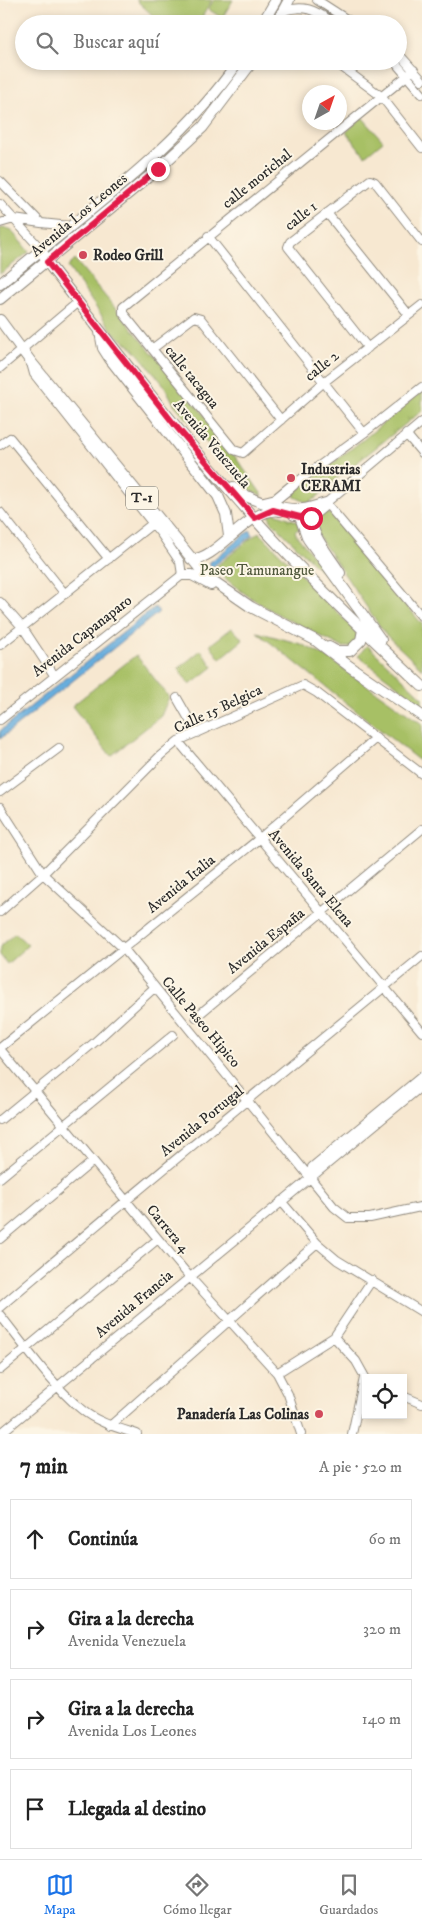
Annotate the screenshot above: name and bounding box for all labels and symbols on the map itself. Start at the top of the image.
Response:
north arrow [302,85,347,130]
street label: calle morichal [218,145,296,213]
route end [147,158,170,181]
street label: Avenida Los Leones [27,169,131,261]
street label: calle 1 [281,197,321,235]
place label: Rodeo Grill [93,246,164,265]
marker: Rodeo Grill [77,249,89,261]
street label: calle tacagua [161,341,224,413]
street label: calle 2 [301,346,343,386]
street label: Avenida Venezuela [169,396,255,493]
place label: Industrias CERAMI [301,460,361,496]
marker: Industrias CERAMI [285,472,297,484]
road number: T-1 [126,486,158,509]
route start [300,507,323,530]
park label: Paseo Tamunangue [200,561,314,580]
street label: Avenida Capanaparo [28,591,136,681]
street label: Calle 15 Belgica [171,680,266,738]
street label: Avenida Santa Elena [264,825,358,932]
street label: Avenida Italia [143,850,220,917]
street label: Avenida España [223,903,309,978]
street label: Calle Paseo Hipico [157,973,245,1071]
street label: Avenida Portugal [156,1081,248,1161]
street label: Carrera 4 [142,1201,194,1257]
street label: Avenida Francia [91,1266,177,1342]
place label: Panadería Las Colinas [177,1405,309,1424]
marker: Panadería Las Colinas [313,1408,325,1420]

